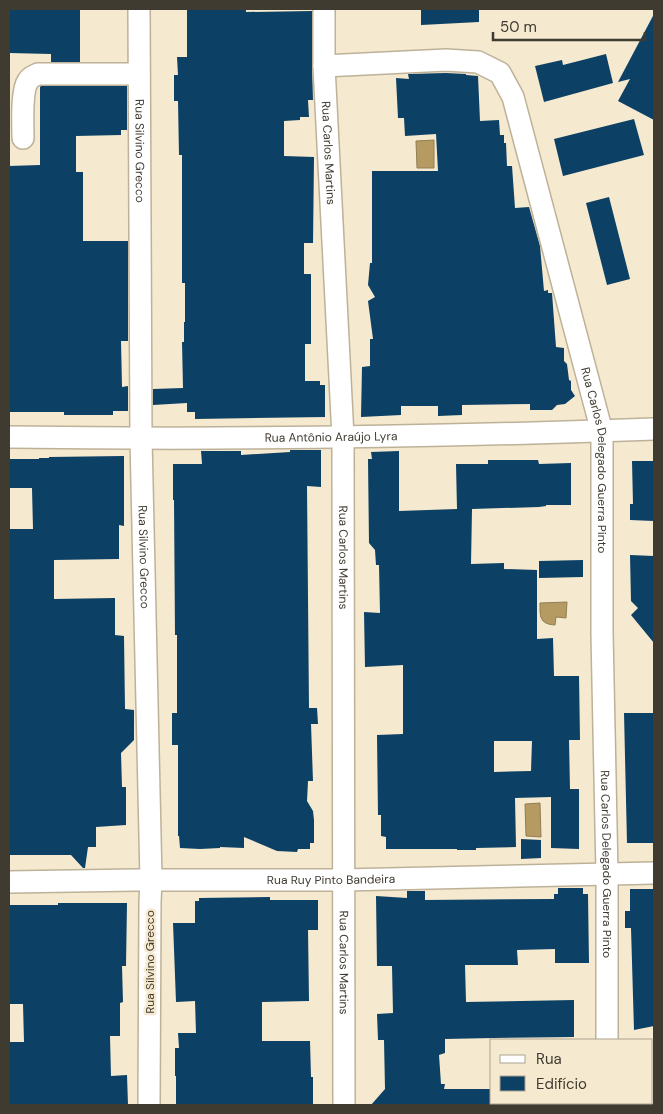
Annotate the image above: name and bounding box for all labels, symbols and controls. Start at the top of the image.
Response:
scale bar [493,10,646,42]
text: 50 m [500,17,537,37]
street label: Rua Silvino Grecco [131,99,148,203]
street label: Rua Carlos Martins [318,101,339,205]
street label: Rua Carlos Delegado Guerra Pinto [577,365,611,553]
street label: Rua Antônio Araújo Lyra [265,428,398,446]
street label: Rua Silvino Grecco [135,505,153,609]
street label: Rua Carlos Martins [335,505,351,610]
street label: Rua Carlos Delegado Guerra Pinto [597,770,615,958]
street label: Rua Ruy Pinto Bandeira [267,871,395,888]
street label: Rua Silvino Grecco [142,910,158,1014]
street label: Rua Carlos Martins [336,910,352,1015]
legend [490,1039,653,1104]
text: Rua [536,1049,562,1069]
text: Edifício [536,1074,587,1094]

